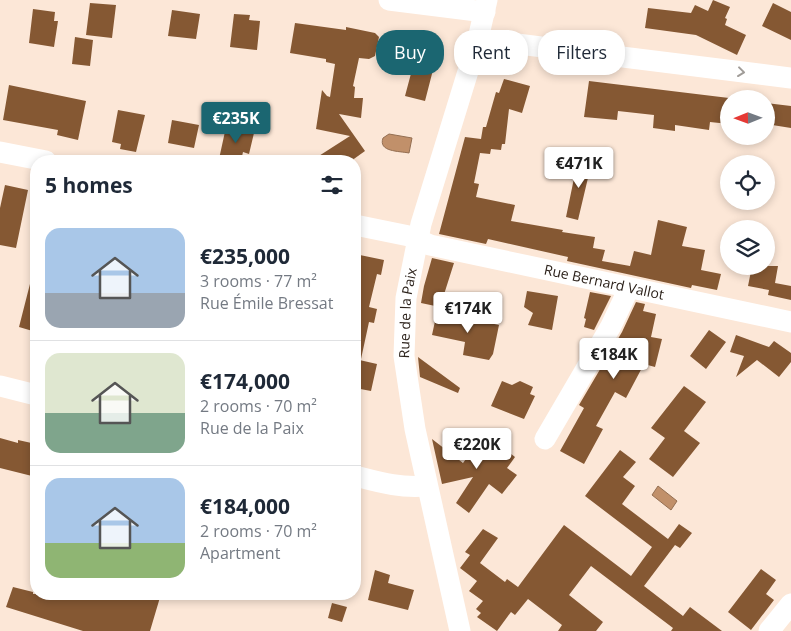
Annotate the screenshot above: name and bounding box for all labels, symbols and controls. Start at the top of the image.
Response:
chip: Buy [376,30,444,75]
chip: Rent [454,30,528,75]
chip: Filters [538,30,625,75]
one-way arrow [737,66,745,76]
north arrow [720,90,775,145]
map controls [720,90,775,275]
pin: €235K [201,102,271,144]
text: €235K [212,107,260,129]
pin: €471K [544,146,614,189]
text: €471K [555,152,603,174]
button: locate [720,155,775,210]
text: 5 homes [45,171,133,199]
icon: filters [318,171,346,199]
button: layers [720,220,775,275]
text: €235,000 [200,242,290,270]
icon: home [85,248,145,308]
street label: Rue Bernard Vallot [542,260,666,304]
street label: Rue de la Paix [394,265,421,359]
text: 3 rooms · 77 m² [200,270,317,292]
text: Rue Émile Bressat [200,292,333,314]
pin: €174K [433,292,503,334]
text: €174K [444,297,492,319]
pin: €184K [579,338,649,380]
text: €184K [590,343,638,365]
text: €174,000 [200,367,290,395]
icon: home [85,373,145,433]
text: 2 rooms · 70 m² [200,395,317,417]
text: Rue de la Paix [200,417,304,439]
pin: €220K [442,428,512,470]
text: €220K [453,433,501,455]
text: €184,000 [200,492,290,520]
icon: home [85,498,145,558]
text: 2 rooms · 70 m² [200,520,317,542]
text: Apartment [200,542,280,564]

